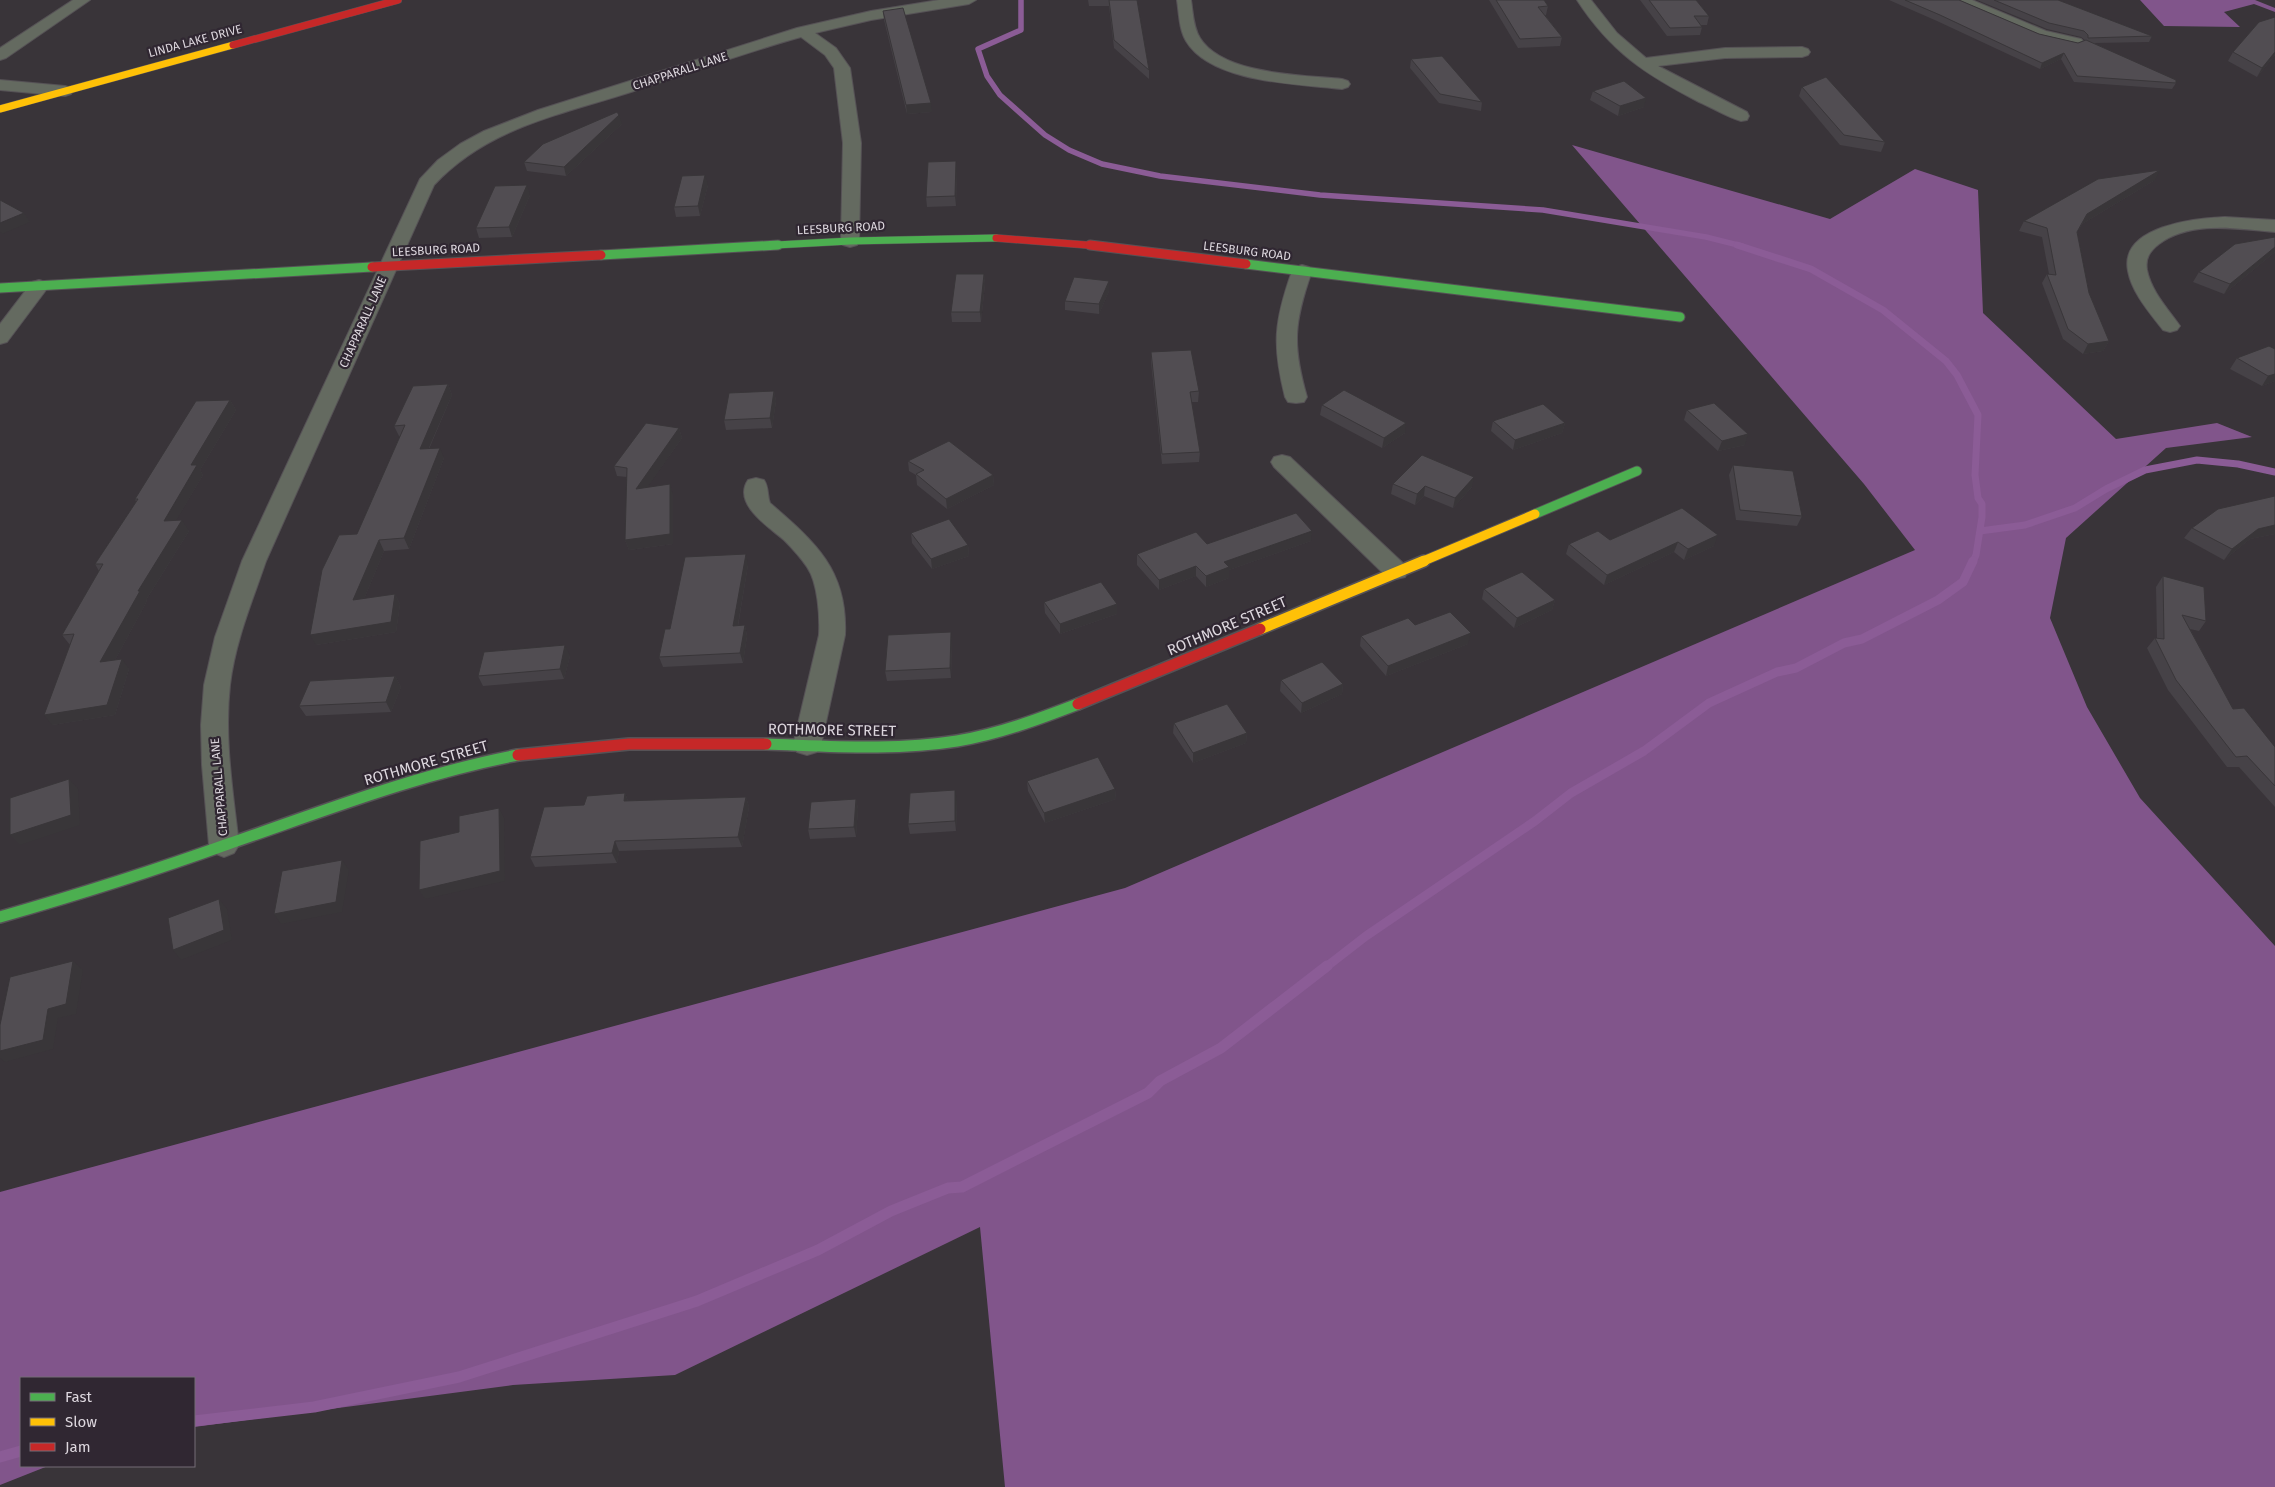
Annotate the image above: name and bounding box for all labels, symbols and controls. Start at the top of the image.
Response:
street label: LINDA LAKE DRIVE [147,22,243,60]
street label: CHAPPARALL LANE [631,49,729,93]
street label: LEESBURG ROAD [797,219,886,237]
street label: LEESBURG ROAD [1202,239,1292,263]
street label: LEESBURG ROAD [392,241,481,259]
street label: CHAPPARALL LANE [337,274,389,370]
street label: ROTHMORE STREET [1164,593,1290,659]
street label: ROTHMORE STREET [768,720,896,740]
street label: CHAPPARALL LANE [208,737,230,837]
street label: ROTHMORE STREET [362,737,490,789]
legend [20,1377,195,1467]
text: Fast [65,1388,92,1406]
text: Slow [65,1413,97,1431]
text: Jam [65,1438,91,1456]

